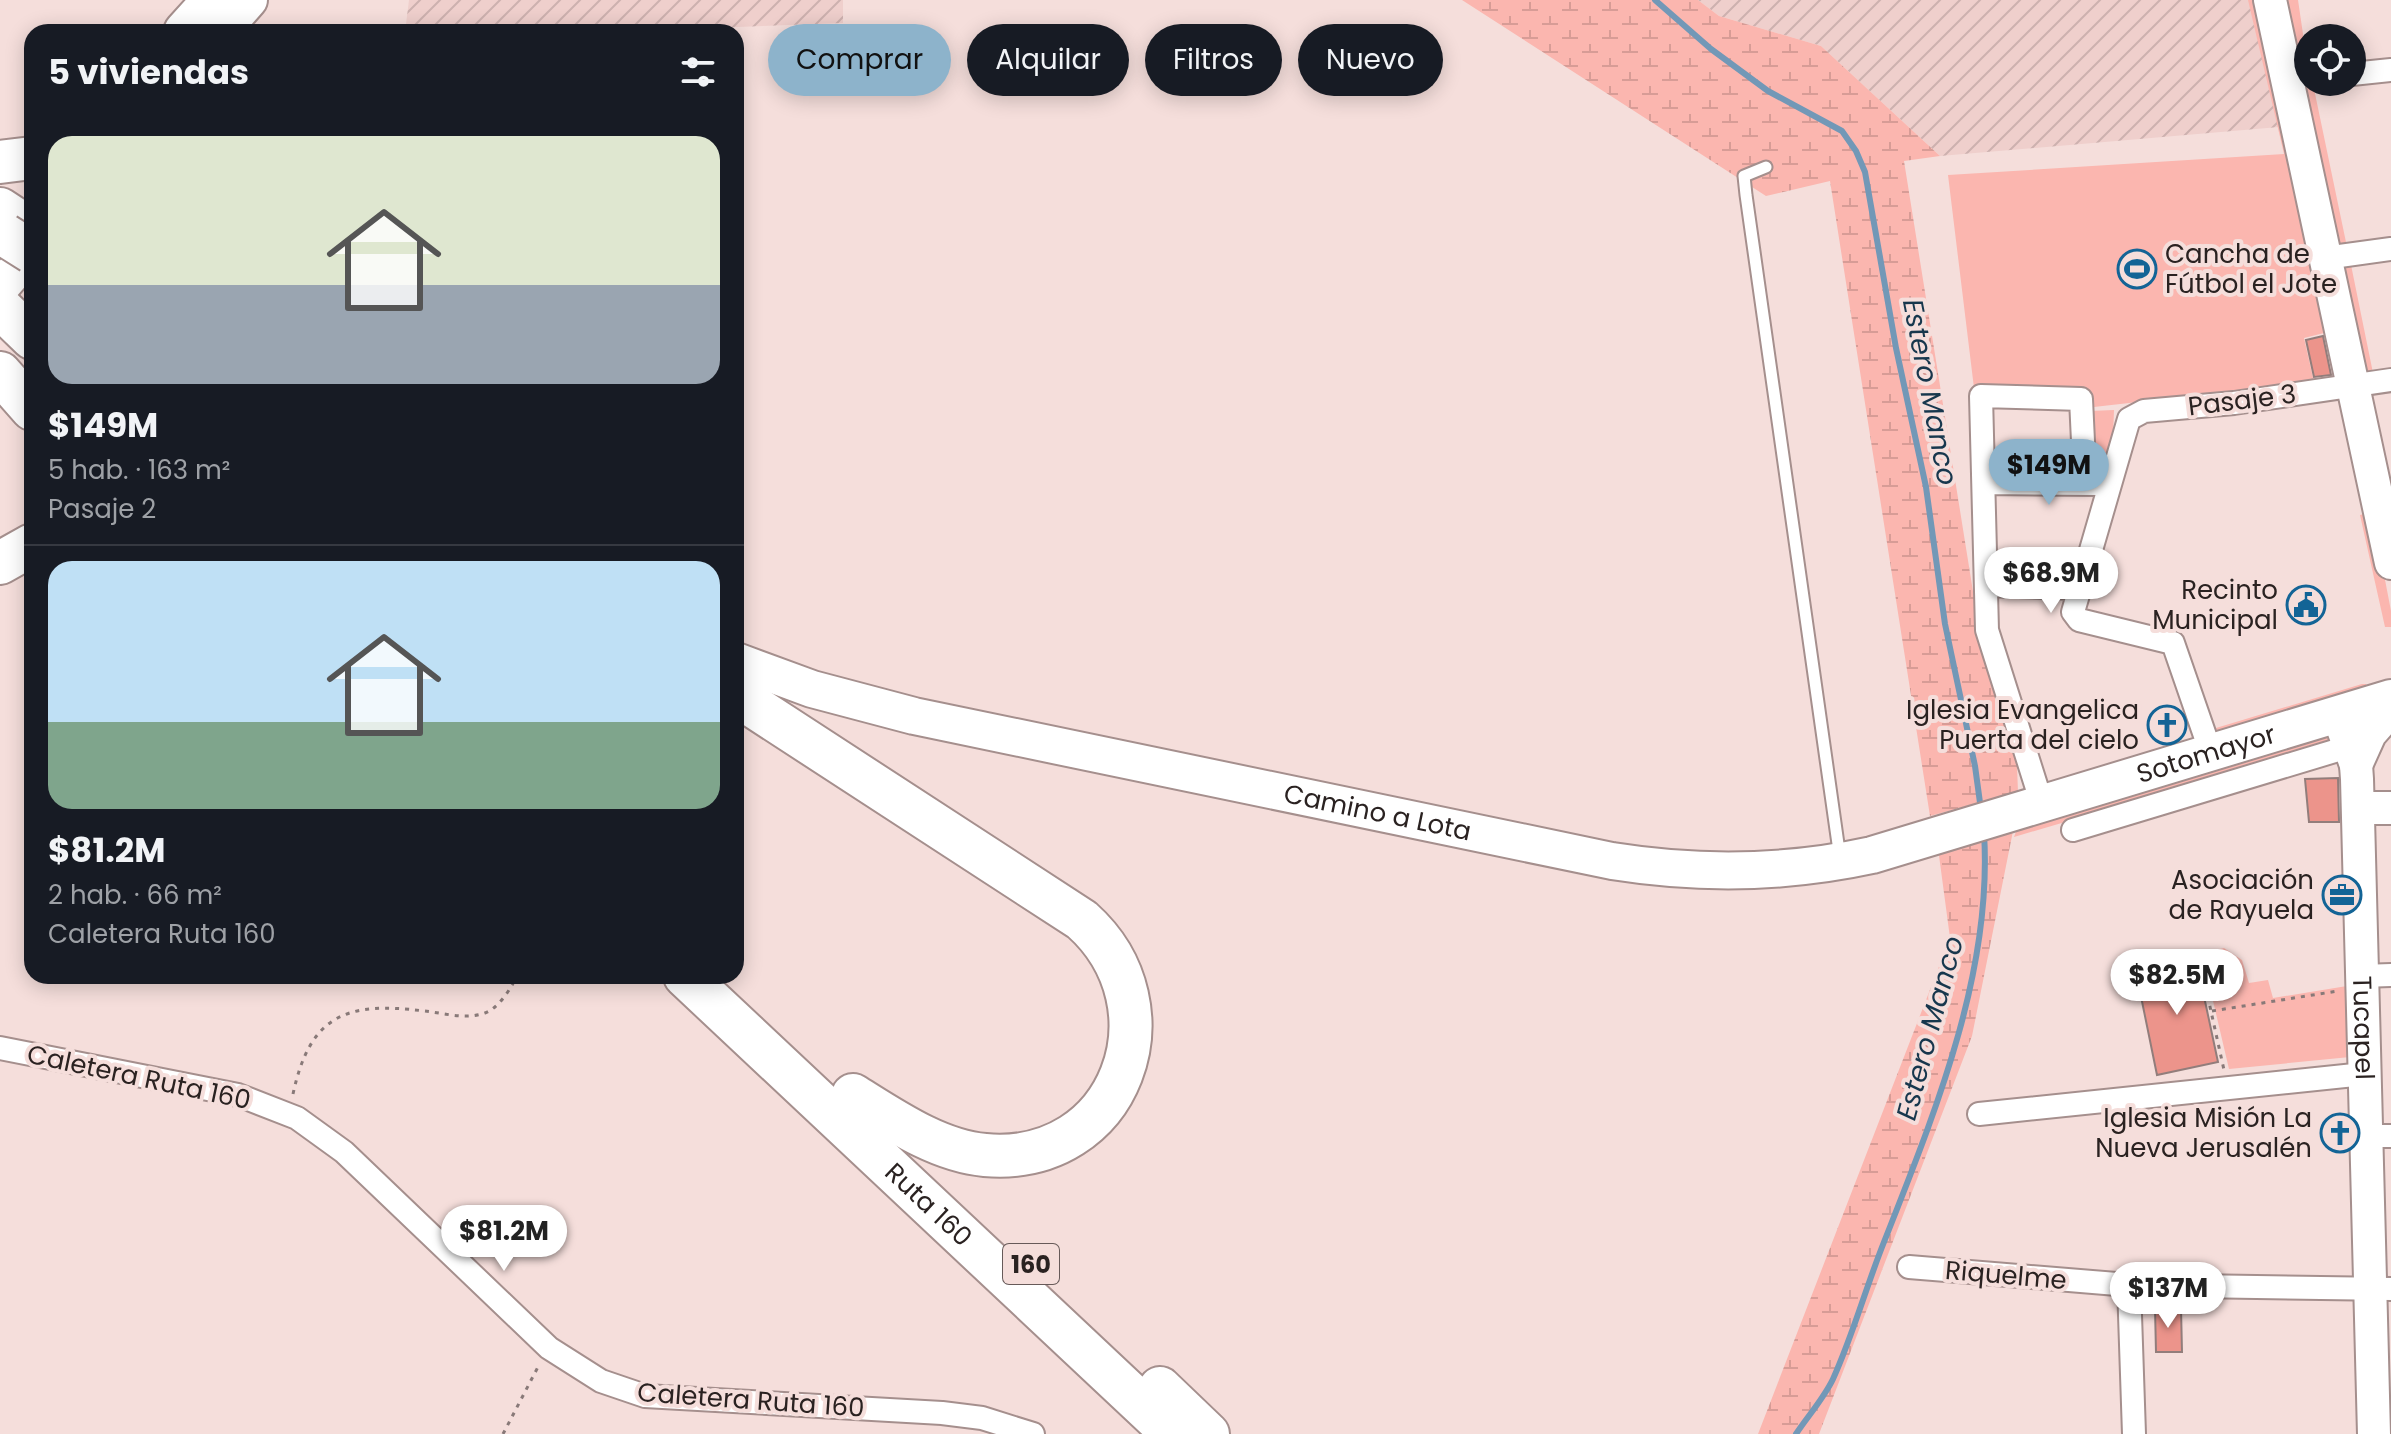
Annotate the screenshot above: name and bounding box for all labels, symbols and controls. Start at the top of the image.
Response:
chip: Comprar [768,24,951,96]
chip: Alquilar [967,24,1129,96]
chip: Filtros [1145,24,1282,96]
chip: Nuevo [1298,24,1443,96]
map controls [2294,24,2366,96]
button: locate [2294,24,2366,96]
text: 5 viviendas [48,48,249,96]
icon: filters [676,50,720,94]
icon: home [312,188,456,332]
place label: Cancha de Fútbol el Jote [2165,236,2337,302]
sports icon: Cancha de Fútbol el Jote [2116,248,2158,290]
water label: Estero Manco [1893,295,1967,489]
street label: Pasaje 3 [2186,376,2298,424]
text: $149M [48,401,158,449]
pin: $149M [1993,439,2105,507]
text: $149M [2007,447,2091,483]
text: 5 hab. · 163 m² [48,452,230,488]
text: Pasaje 2 [48,491,156,527]
pin: $68.9M [1986,547,2116,615]
text: $68.9M [2002,555,2100,591]
place label: Recinto Municipal [2152,572,2278,638]
public building icon: Recinto Municipal [2285,584,2327,626]
icon: home [312,613,456,757]
place label: Iglesia Evangelica Puerta del cielo [1906,692,2139,758]
church icon: Iglesia Evangelica Puerta del cielo [2146,704,2188,746]
street label: Sotomayor [2132,716,2280,792]
street label: Camino a Lota [1281,775,1475,849]
text: $81.2M [48,826,165,874]
place label: Asociación de Rayuela [2169,862,2314,928]
office icon: Asociación de Rayuela [2321,874,2363,916]
text: 2 hab. · 66 m² [48,877,222,913]
text: Caletera Ruta 160 [48,916,276,952]
water label: Estero Manco [1887,932,1973,1124]
pin: $82.5M [2112,949,2242,1017]
text: $82.5M [2129,957,2225,993]
street label: Tucapel [2344,975,2383,1080]
street label: Caletera Ruta 160 [24,1036,254,1118]
place label: Iglesia Misión La Nueva Jerusalén [2095,1100,2312,1166]
church icon: Iglesia Misión La Nueva Jerusalén [2319,1112,2361,1154]
street label: Ruta 160 [877,1155,980,1255]
pin: $81.2M [439,1205,569,1273]
text: $81.2M [459,1213,549,1249]
road number: 160 [1003,1244,1059,1284]
street label: Riquelme [1944,1252,2068,1298]
pin: $137M [2112,1262,2224,1330]
text: $137M [2128,1270,2208,1306]
street label: Caletera Ruta 160 [636,1374,866,1426]

